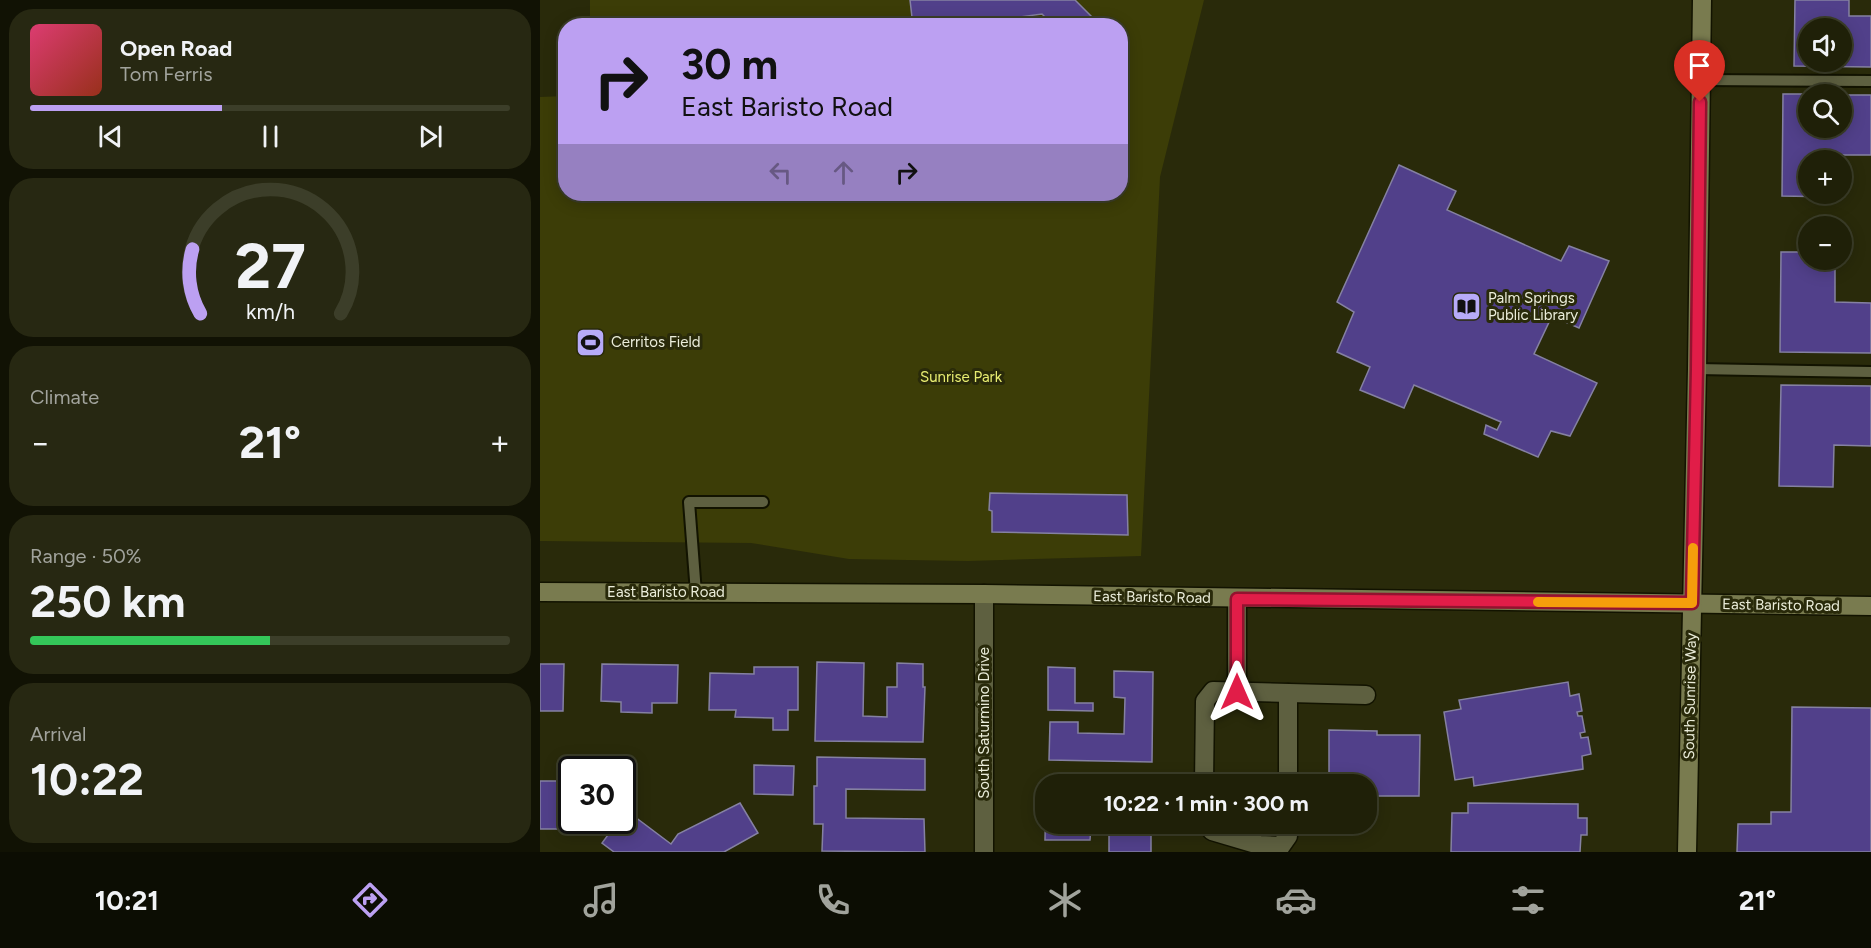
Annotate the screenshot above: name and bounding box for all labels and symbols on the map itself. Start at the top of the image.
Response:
pin [1674,40,1725,102]
place label: Palm Springs Public Library [1488,289,1578,324]
library icon: Palm Springs Public Library [1451,291,1483,323]
sports icon: Cerritos Field [574,326,606,358]
place label: Cerritos Field [611,333,701,351]
park label: Sunrise Park [920,368,1003,386]
street label: East Baristo Road [607,583,725,601]
street label: East Baristo Road [1093,587,1211,607]
street label: East Baristo Road [1722,595,1840,615]
street label: South Sunrise Way [1680,632,1700,759]
street label: South Saturmino Drive [975,647,993,799]
position arrow [1205,660,1269,724]
speed limit sign: 30 [558,756,636,834]

